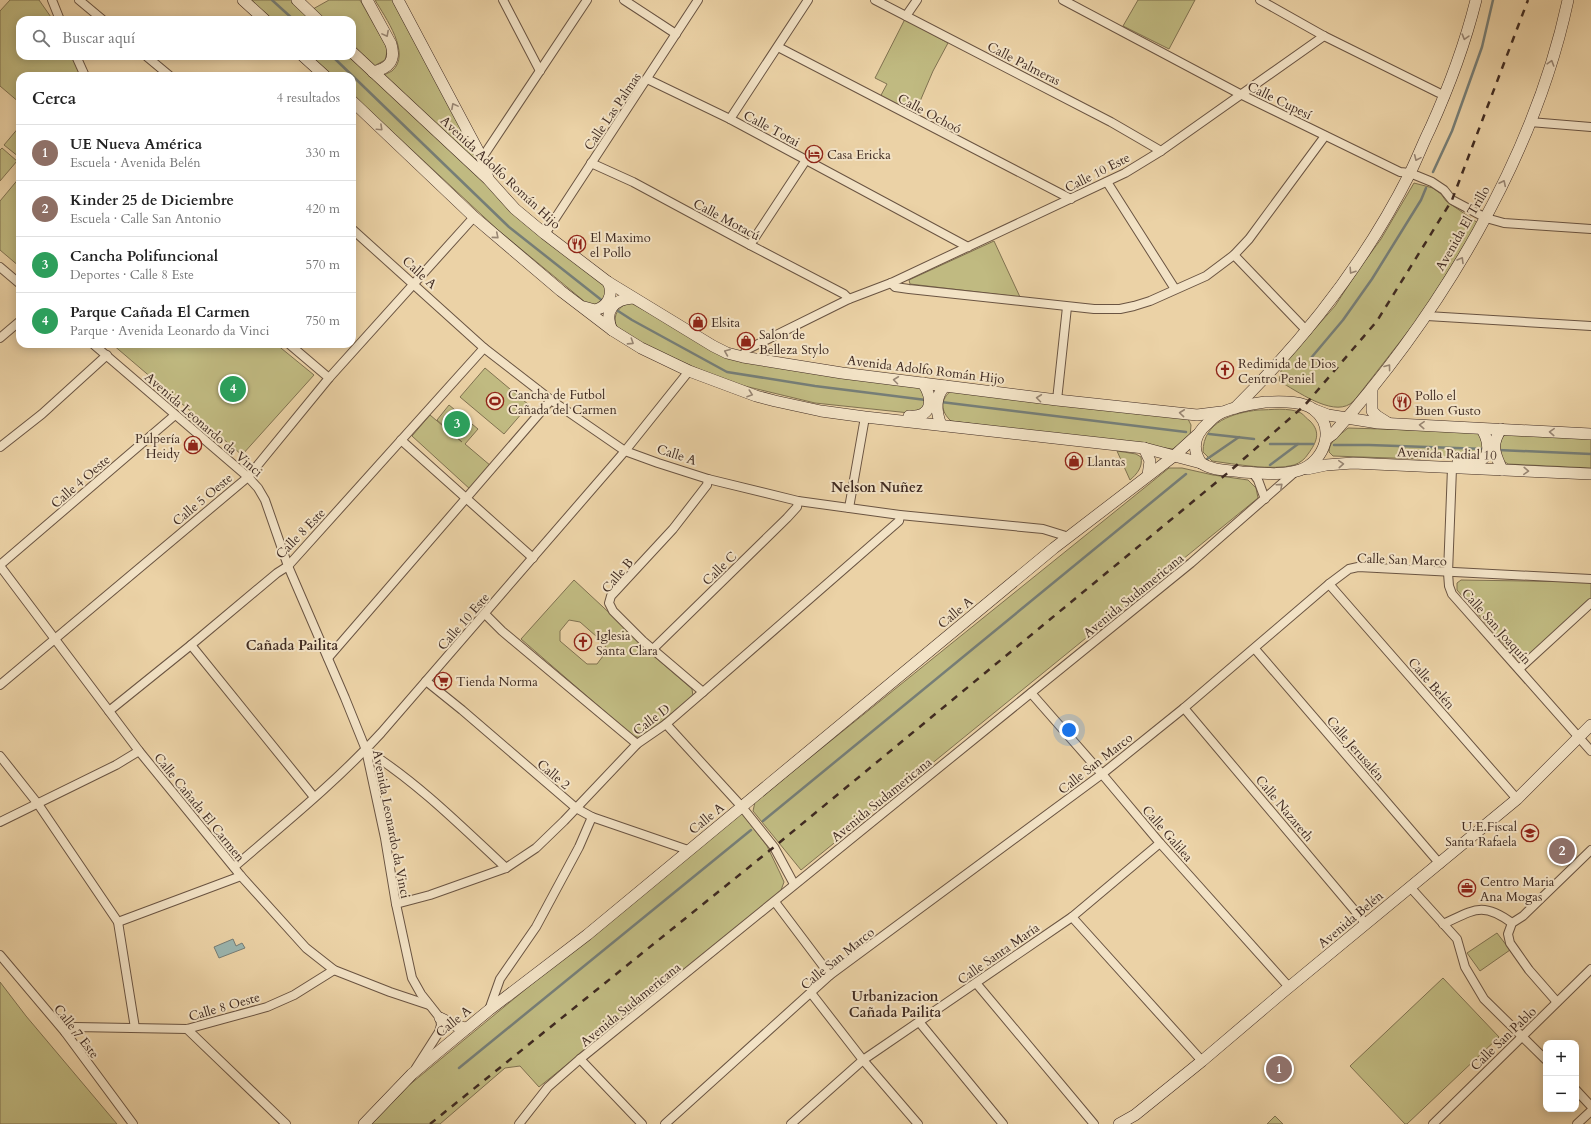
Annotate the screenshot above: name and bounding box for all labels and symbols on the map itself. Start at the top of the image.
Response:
one-way arrow [381,30,388,38]
one-way arrow [1461,34,1470,41]
street label: Calle Palmeras [984,38,1063,90]
one-way arrow [1546,59,1555,66]
street label: Calle Las Palmas [580,69,646,154]
street label: Calle Cupesí [1244,78,1315,124]
street label: Calle Ochoó [894,90,965,138]
one-way arrow [451,103,459,110]
street label: Calle Totai [740,106,803,151]
street label: Avenida Adolfo Román Hijo [436,112,564,233]
one-way arrow [376,123,383,130]
hotel icon: Casa Ericka [804,144,824,164]
place label: Casa Ericka [827,146,891,164]
street label: Calle 10 Este [1062,149,1133,197]
one-way arrow [1414,154,1422,162]
one-way arrow [1498,180,1506,188]
street label: Avenida El Trillo [1431,183,1494,274]
street label: Calle Motacú [690,195,763,245]
place label: El Maximo el Pollo [590,229,651,262]
one-way arrow [491,231,499,238]
restaurant icon: El Maximo el Pollo [567,234,587,254]
street label: Calle A [398,252,441,294]
one-way arrow [1456,257,1463,264]
one-way arrow [1350,266,1357,273]
shop icon: Elsita [688,312,708,332]
place label: Elsita [711,314,740,332]
place label: Salon de Belleza Stylo [759,326,829,359]
shop icon: Salon de Belleza Stylo [736,331,756,351]
one-way arrow [627,337,634,345]
one-way arrow [723,349,731,357]
street label: Avenida Adolfo Román Hijo [846,351,1006,389]
place label: Redimida de Dios Centro Peniel [1238,355,1336,388]
church icon: Redimida de Dios Centro Peniel [1215,360,1235,380]
one-way arrow [1383,365,1390,372]
street label: Avenida Leonardo da Vinci [140,368,266,481]
pin: 4 [220,374,246,404]
one-way arrow [893,376,899,385]
place label: Cancha de Futbol Cañada del Carmen [508,386,617,419]
place label: Pollo el Buen Gusto [1415,387,1481,420]
one-way arrow [746,389,753,397]
sports icon: Cancha de Futbol Cañada del Carmen [485,391,505,411]
restaurant icon: Pollo el Buen Gusto [1392,392,1412,412]
one-way arrow [1036,393,1042,402]
pin: 3 [444,409,470,439]
one-way arrow [1179,409,1185,418]
one-way arrow [1419,421,1425,430]
one-way arrow [1549,428,1555,436]
place label: Pulpería Heidy [135,430,180,463]
shop icon: Pulpería Heidy [183,435,203,455]
street label: Calle A [654,440,700,470]
street label: Avenida Radial 10 [1397,443,1497,465]
street label: Calle 4 Oeste [47,451,114,513]
shop icon: Llantas [1064,451,1084,471]
place label: Llantas [1087,453,1125,471]
one-way arrow [1338,460,1344,469]
one-way arrow [1523,467,1529,475]
street label: Calle 5 Oeste [169,469,237,530]
district label: Nelson Nuñez [831,478,923,497]
one-way arrow [1275,483,1283,490]
street label: Calle 8 Este [272,504,330,563]
street label: Calle C [699,548,741,590]
street label: Avenida Sudamericana [1079,549,1188,642]
street label: Calle San Marco [1357,549,1447,571]
street label: Calle B [598,554,638,597]
street label: Calle San Joaquín [1457,585,1536,669]
street label: Calle 10 Este [434,589,494,654]
street label: Calle A [934,592,978,633]
place label: Iglesia Santa Clara [596,627,658,660]
church icon: Iglesia Santa Clara [573,632,593,652]
district label: Cañada Pailita [246,636,338,655]
street label: Calle Belén [1404,654,1459,714]
supermarket icon: Tienda Norma [433,671,453,691]
place label: Tienda Norma [456,673,538,691]
street label: Calle D [629,700,674,740]
street label: Calle Jerusalén [1322,712,1389,785]
your location [1059,720,1079,740]
street label: Calle San Marco [1055,729,1137,799]
street label: Avenida Leonardo da Vinci [368,748,414,900]
street label: Calle Cañada El Carmen [150,749,249,866]
street label: Avenida Sudamericana [827,753,936,846]
street label: Calle 2 [533,756,574,794]
street label: Calle Nazareth [1251,772,1317,846]
street label: Calle A [685,798,729,839]
street label: Calle Galilea [1138,802,1197,866]
place label: U.E.Fiscal Santa Rafaela [1445,818,1518,851]
school or university icon: U.E.Fiscal Santa Rafaela [1520,823,1540,843]
pin: 2 [1549,836,1575,866]
place label: Centro Maria Ana Mogas [1480,873,1555,906]
office icon: Centro Maria Ana Mogas [1457,878,1477,898]
street label: Avenida Belén [1314,887,1388,952]
street label: Calle Santa María [954,919,1043,989]
street label: Calle San Marco [797,923,878,994]
street label: Avenida Sudamericana [576,958,685,1051]
district label: Urbanizacion Cañada Pailita [849,987,941,1022]
street label: Calle 8 Oeste [187,988,262,1026]
street label: Calle 7 Este [49,1001,103,1062]
street label: Calle A [432,1001,476,1042]
street label: Calle San Pablo [1467,1003,1541,1075]
pin: 1 [1266,1054,1292,1084]

